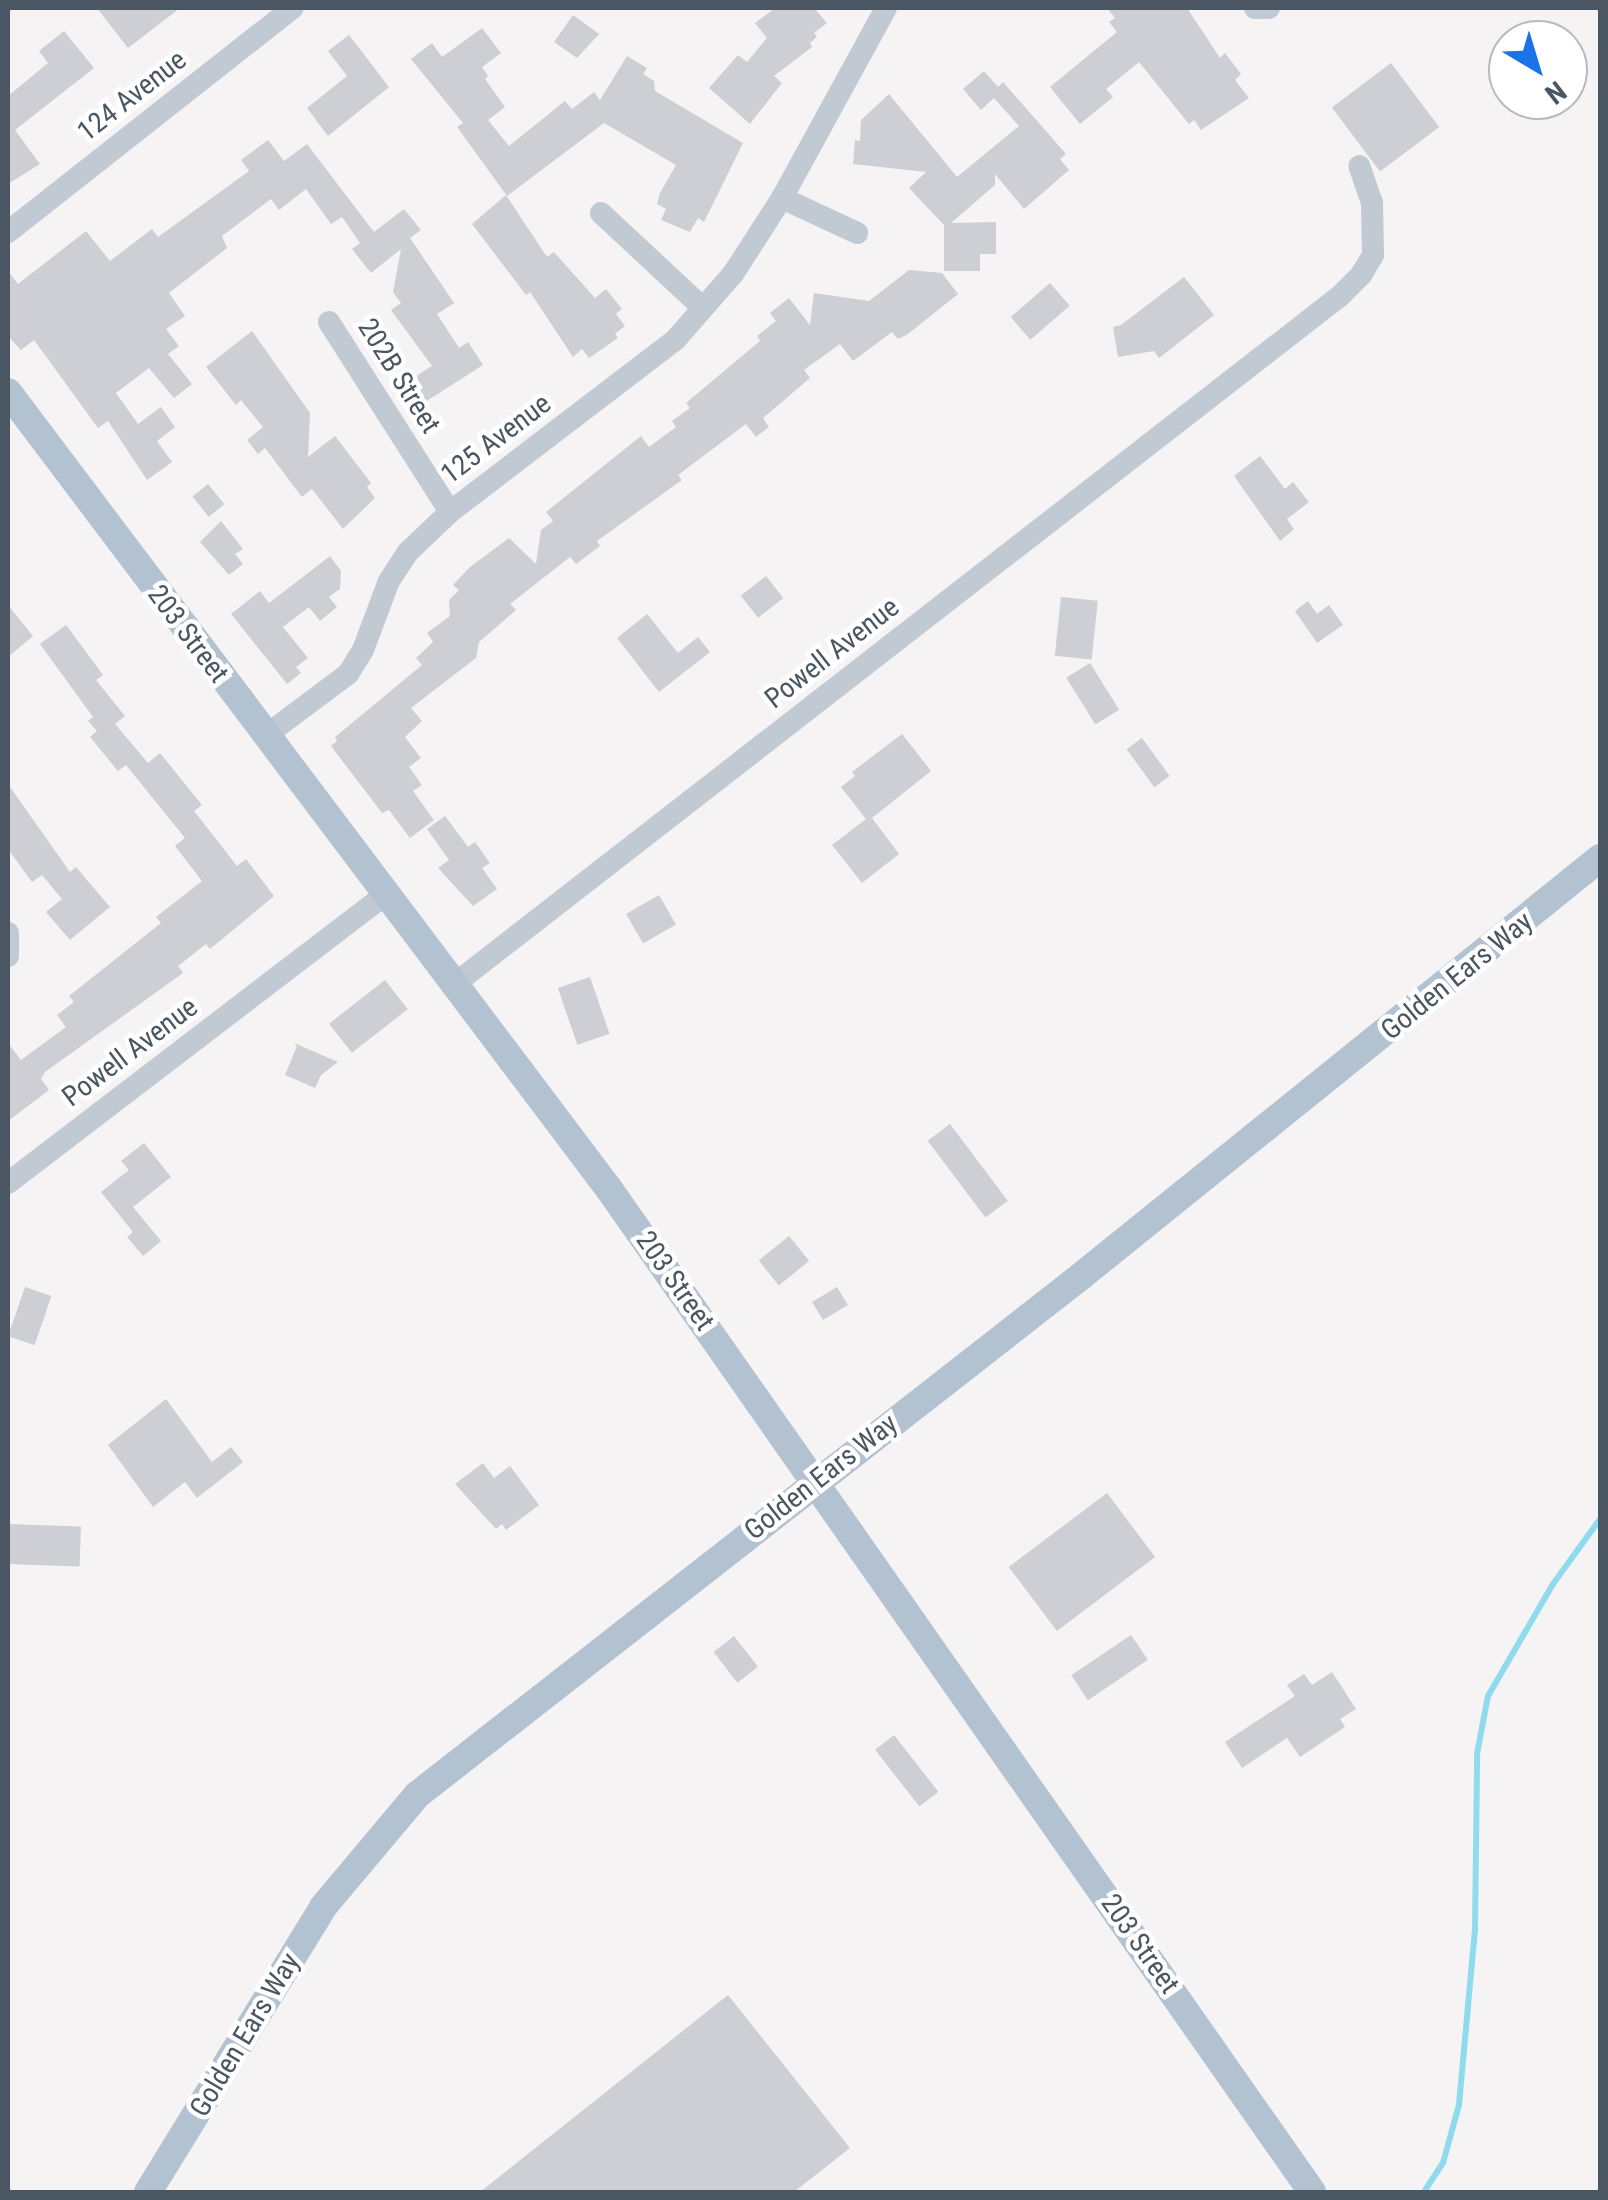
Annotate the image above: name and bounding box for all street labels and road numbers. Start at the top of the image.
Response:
street label: 124 Avenue [71,43,193,149]
street label: 202B Street [351,312,447,440]
street label: 125 Avenue [435,387,557,491]
street label: 203 Street [140,579,236,689]
street label: Powell Avenue [758,590,906,716]
street label: Golden Ears Way [1375,905,1539,1047]
street label: Powell Avenue [56,990,204,1114]
street label: 203 Street [629,1225,721,1337]
street label: Golden Ears Way [738,1407,904,1547]
street label: 203 Street [1094,1888,1186,2000]
street label: Golden Ears Way [183,1947,307,2123]

